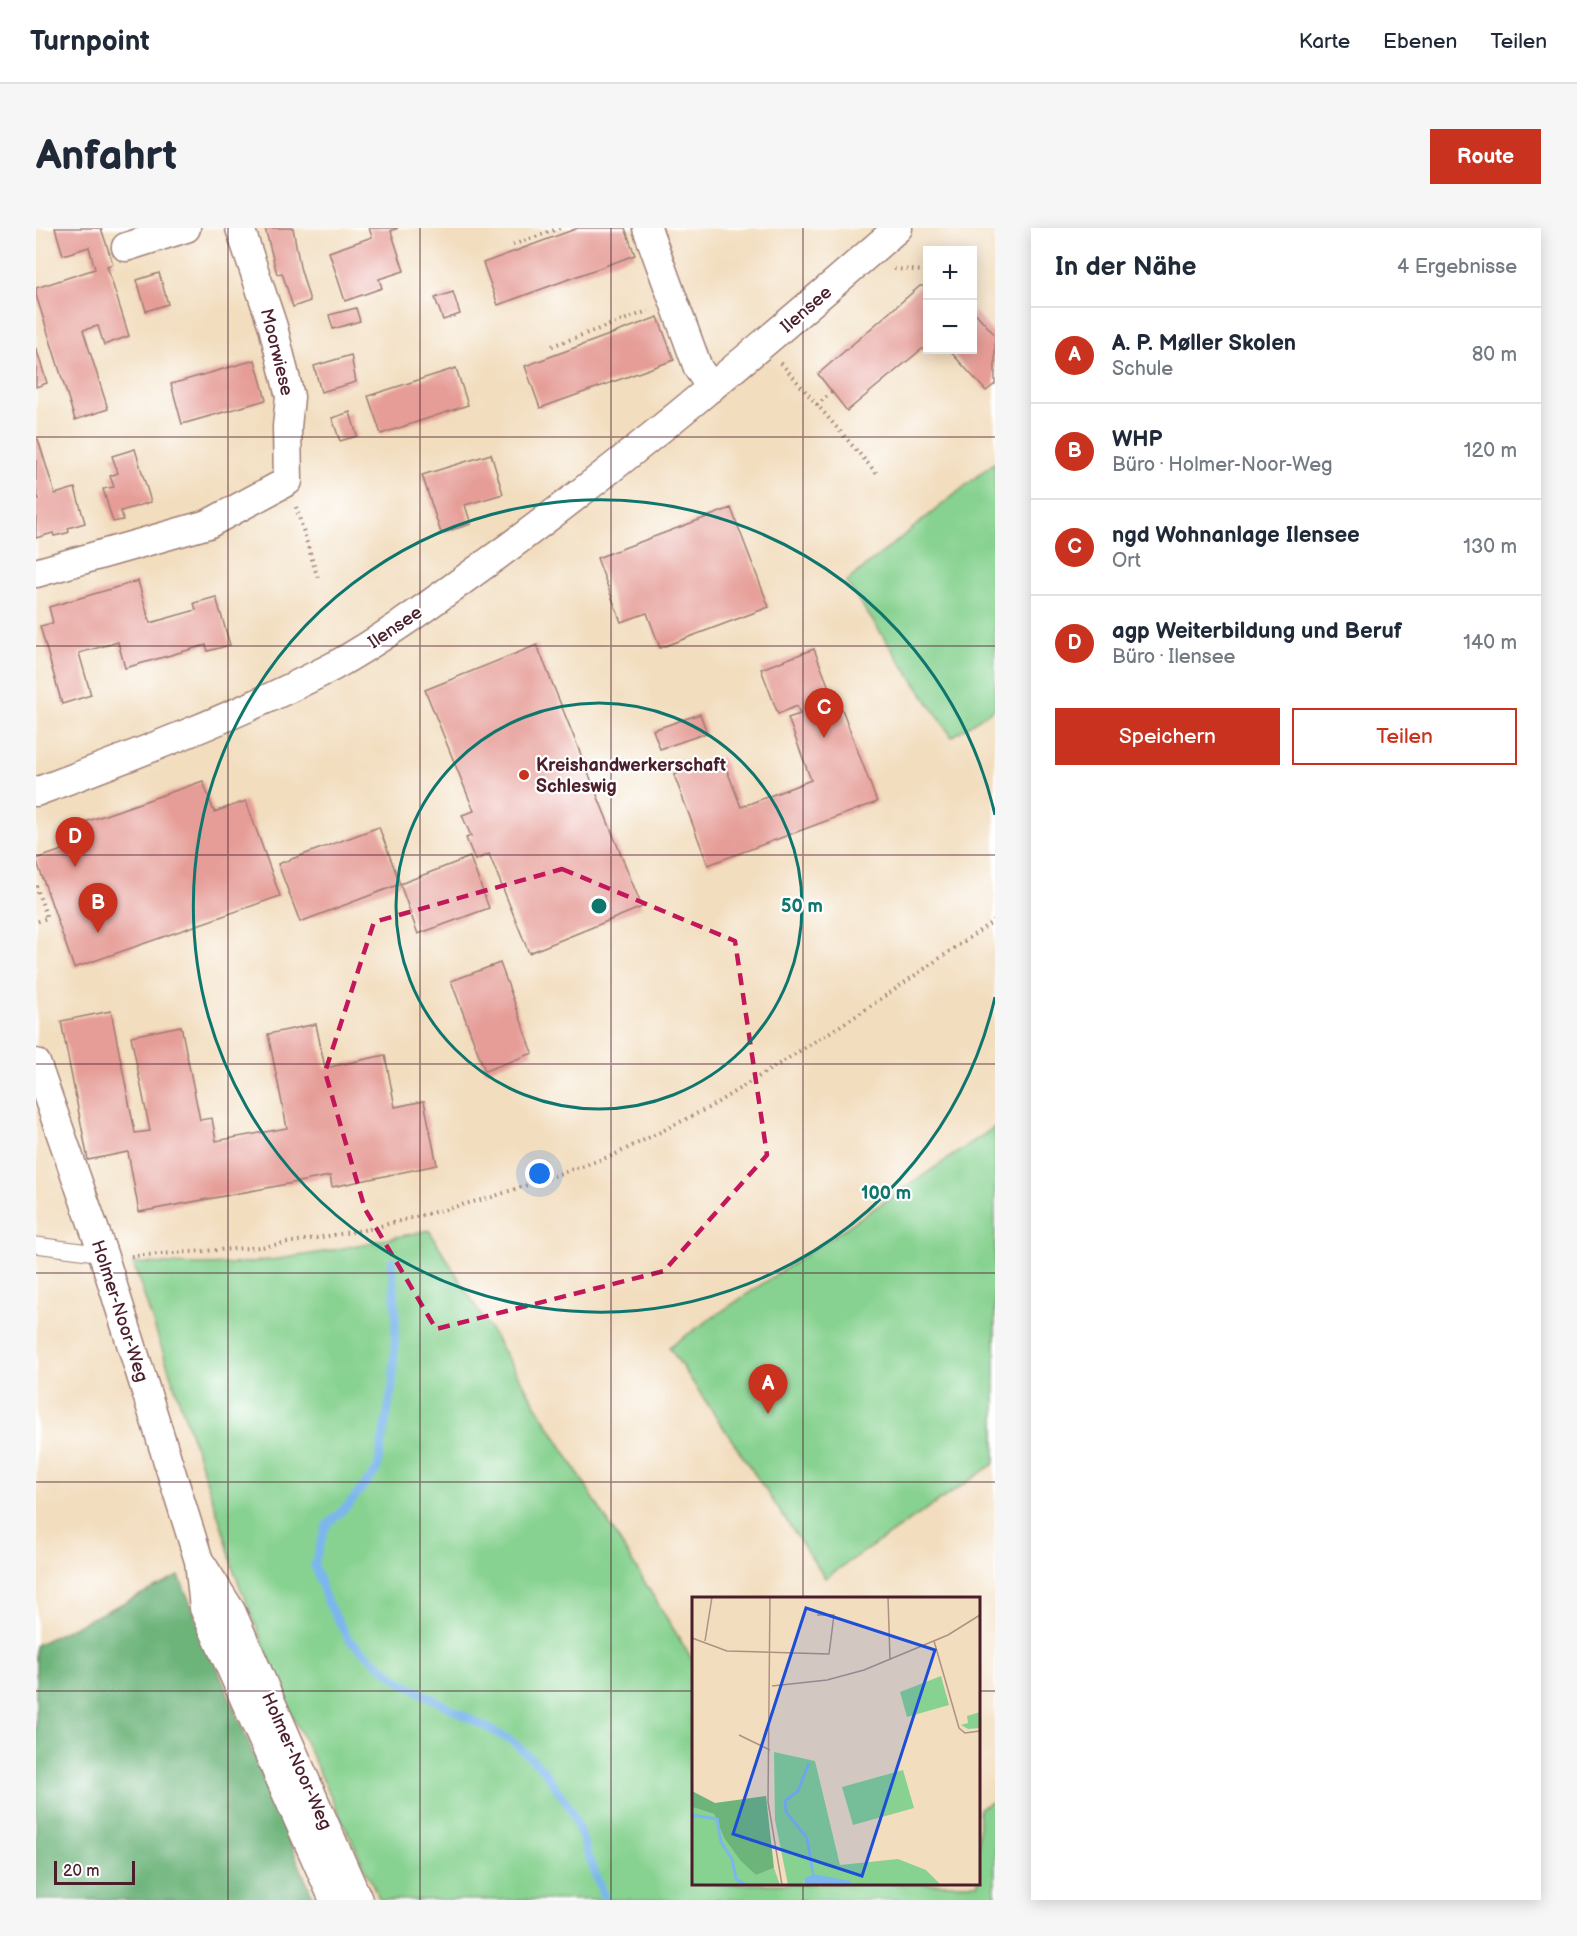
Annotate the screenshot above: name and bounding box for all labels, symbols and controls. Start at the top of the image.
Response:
text: Turnpoint [30,25,150,58]
text: Karte [1299,29,1350,54]
text: Ebenen [1383,29,1457,54]
text: Teilen [1490,29,1547,54]
button: Route [1430,129,1541,184]
text: Anfahrt [36,131,177,182]
map controls [923,246,977,354]
button: + [923,246,977,300]
text: In der Nähe [1055,252,1197,283]
text: 4 Ergebnisse [1397,255,1517,279]
street label: Ilensee [777,281,836,337]
button: − [923,300,977,354]
street label: Moorwiese [256,306,298,398]
text: A. P. Møller Skolen [1112,330,1296,357]
text: A [1068,343,1081,367]
text: 80 m [1472,343,1517,367]
text: Schule [1112,357,1173,381]
text: WHP [1112,426,1162,453]
text: B [1067,439,1082,463]
text: 120 m [1464,439,1517,463]
text: Büro · Holmer-Noor-Weg [1112,453,1333,477]
text: ngd Wohnanlage Ilensee [1112,522,1360,549]
text: C [1067,535,1082,559]
text: 130 m [1463,535,1517,559]
text: Ort [1112,549,1141,573]
street label: Ilensee [364,602,427,653]
text: agp Weiterbildung und Beruf [1112,618,1402,645]
text: D [1068,631,1081,655]
text: 140 m [1463,631,1517,655]
text: Büro · Ilensee [1112,645,1235,669]
pin: C [804,688,844,738]
button: Speichern [1055,708,1280,765]
button: Teilen [1292,708,1517,765]
place label: Kreishandwerkerschaft Schleswig [536,755,726,797]
marker: Kreishandwerkerschaft Schleswig [517,768,531,782]
pin: D [56,818,94,867]
pin: B [78,884,118,933]
centre of rings [589,896,609,916]
text: 50 m [781,896,823,917]
your location [525,1159,554,1188]
text: 100 m [861,1183,911,1204]
street label: Holmer-Noor-Weg [87,1238,152,1385]
pin: A [748,1364,788,1414]
inset map [692,1597,980,1885]
street label: Holmer-Noor-Weg [257,1689,336,1833]
scale bar [54,1858,135,1886]
text: 20 m [63,1862,99,1881]

